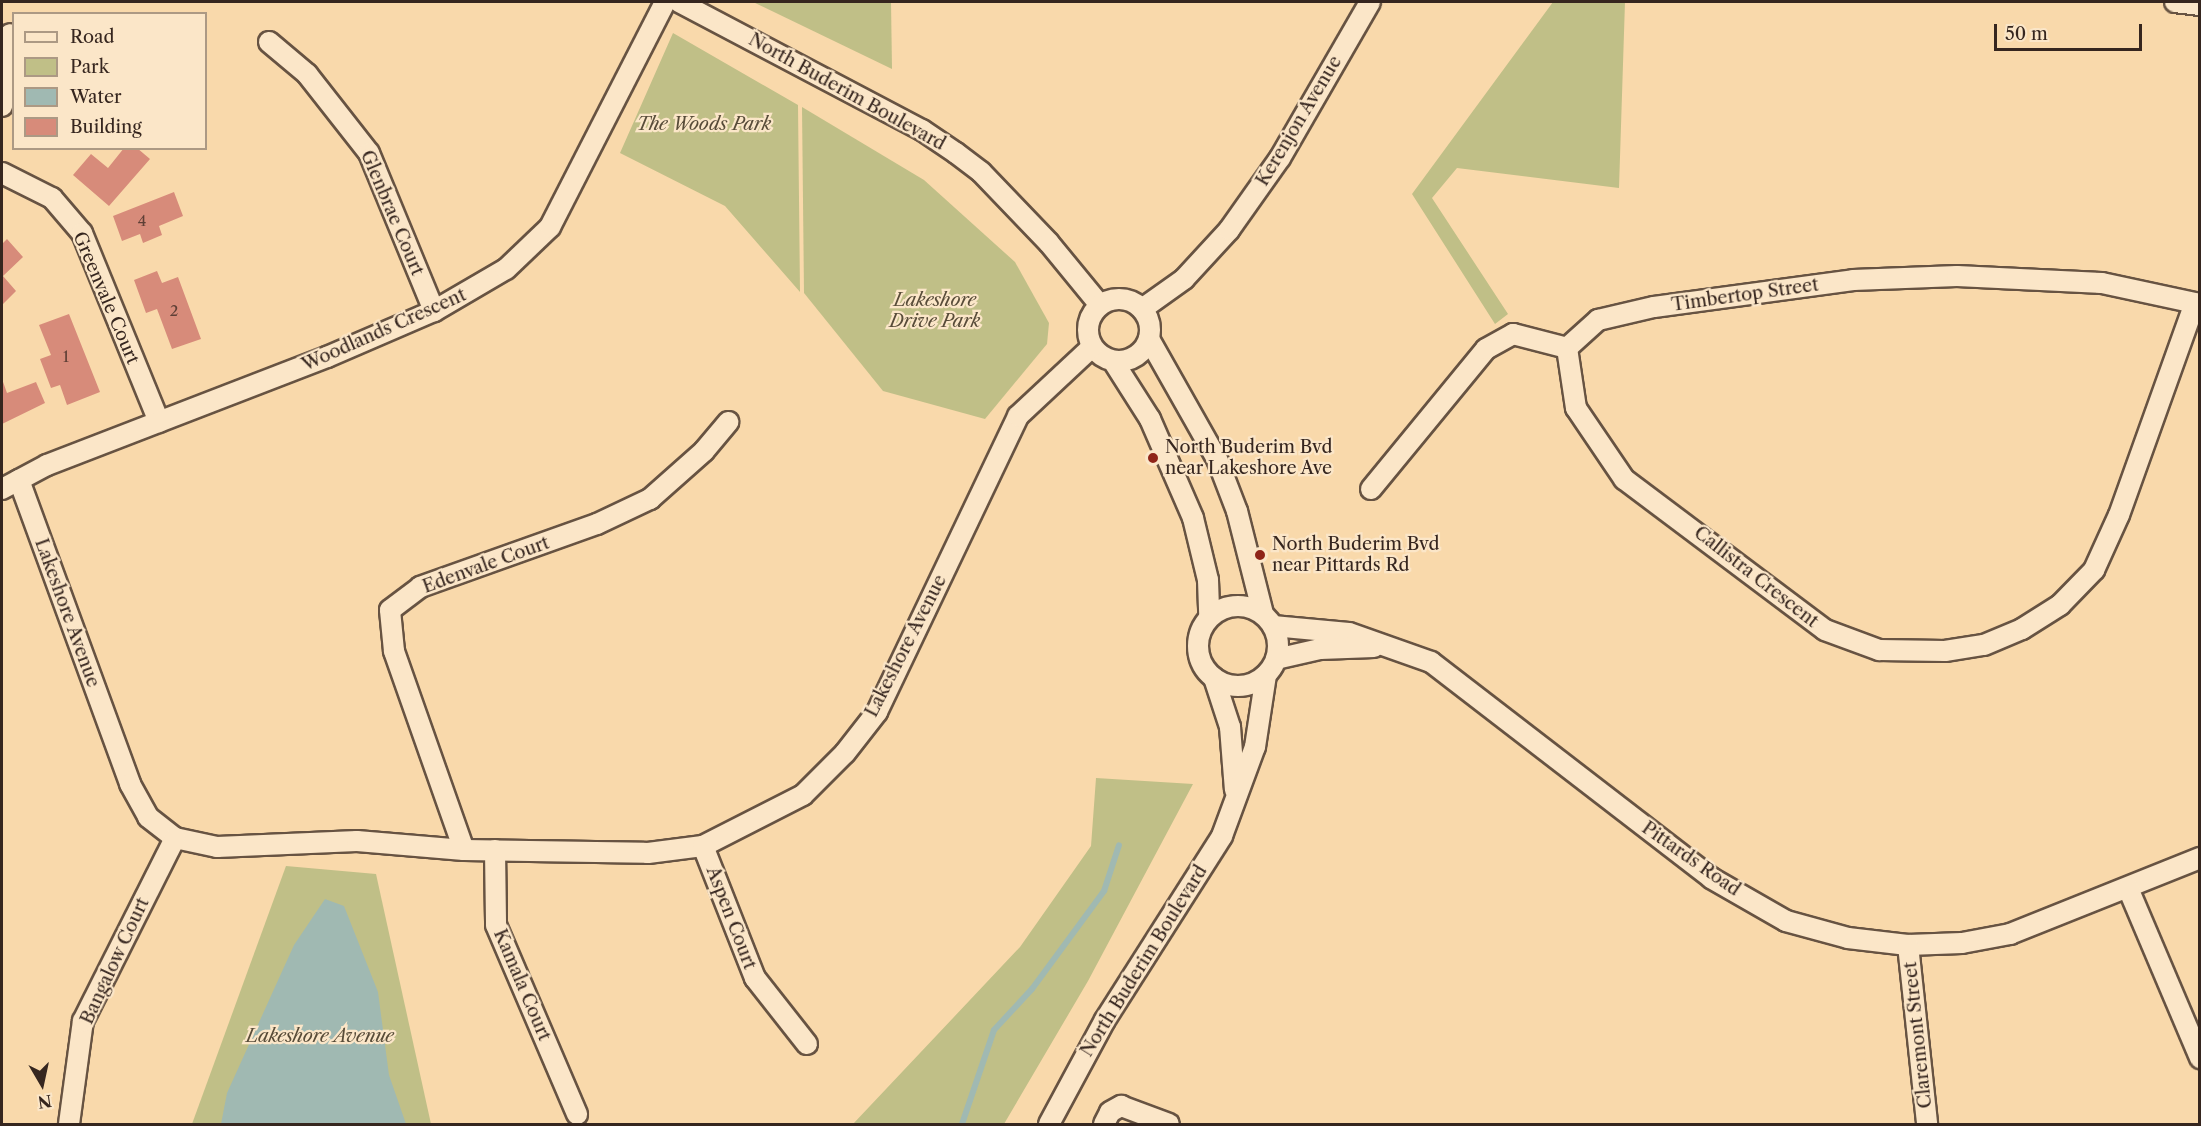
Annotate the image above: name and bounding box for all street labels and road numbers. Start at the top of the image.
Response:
street label: North Buderim Boulevard [745,29,949,155]
street label: Kerenjon Avenue [1252,52,1346,190]
street label: Glenbrae Court [356,147,428,279]
street label: Greenvale Court [68,229,144,367]
street label: Timbertop Street [1670,274,1820,316]
street label: Woodlands Crescent [299,284,469,376]
street label: Callistra Crescent [1690,522,1822,632]
street label: Edenvale Court [420,532,552,598]
street label: Lakeshore Avenue [30,535,104,691]
street label: Lakeshore Avenue [861,571,951,721]
street label: Pittards Road [1638,817,1744,901]
street label: North Buderim Boulevard [1076,861,1212,1061]
street label: Aspen Court [702,864,760,972]
street label: Bangalow Court [76,894,154,1028]
street label: Kamala Court [489,926,555,1044]
street label: Claremont Street [1900,961,1936,1109]

